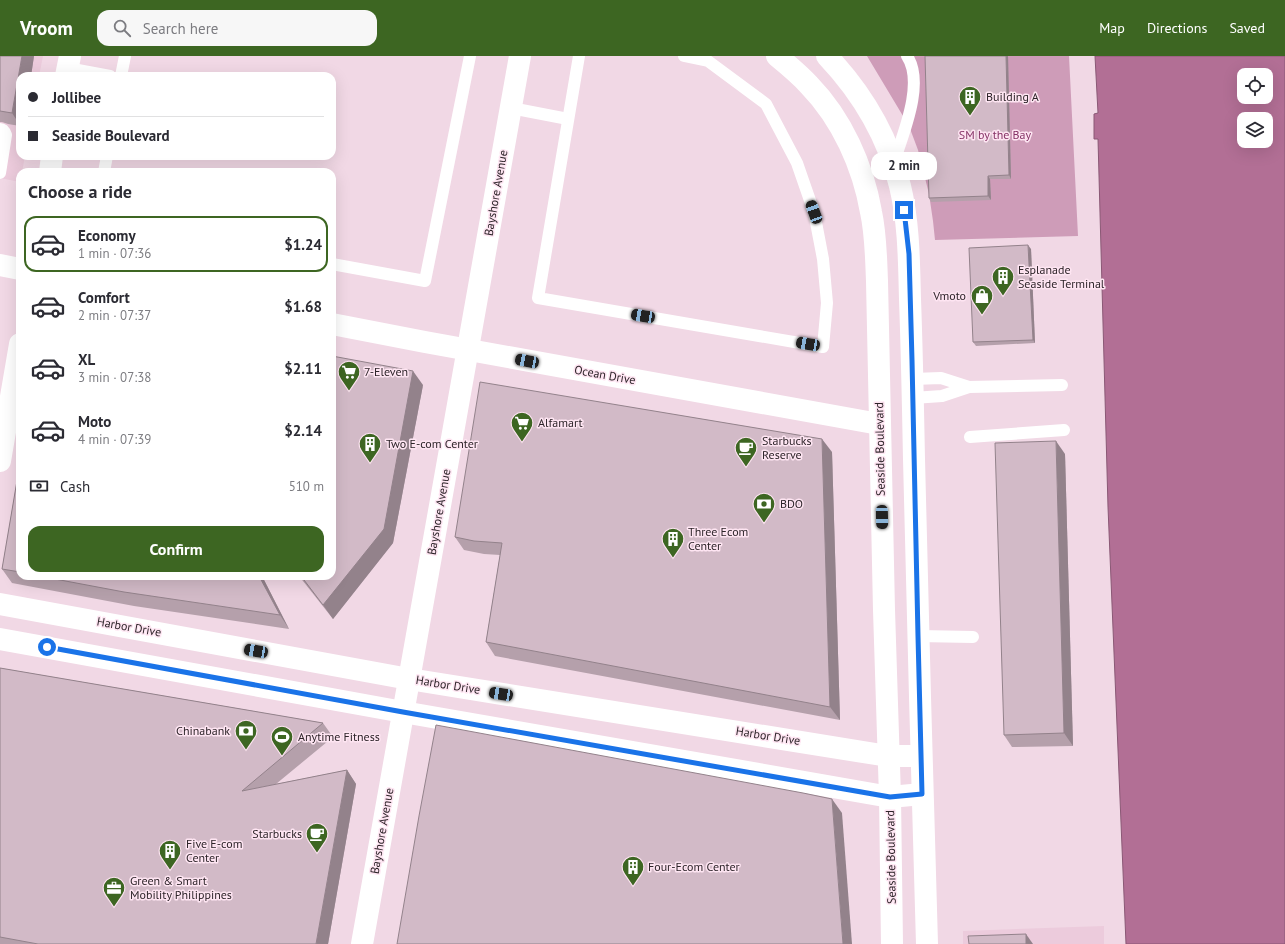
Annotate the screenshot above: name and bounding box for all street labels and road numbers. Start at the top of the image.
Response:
street label: Bayshore Avenue [481,149,510,237]
street label: Ocean Drive [573,362,637,387]
street label: Seaside Boulevard [871,402,888,496]
street label: Bayshore Avenue [424,468,453,556]
street label: Harbor Drive [96,613,162,640]
street label: Harbor Drive [415,672,481,697]
street label: Harbor Drive [735,723,801,748]
street label: Bayshore Avenue [367,787,396,875]
street label: Seaside Boulevard [882,810,899,904]

